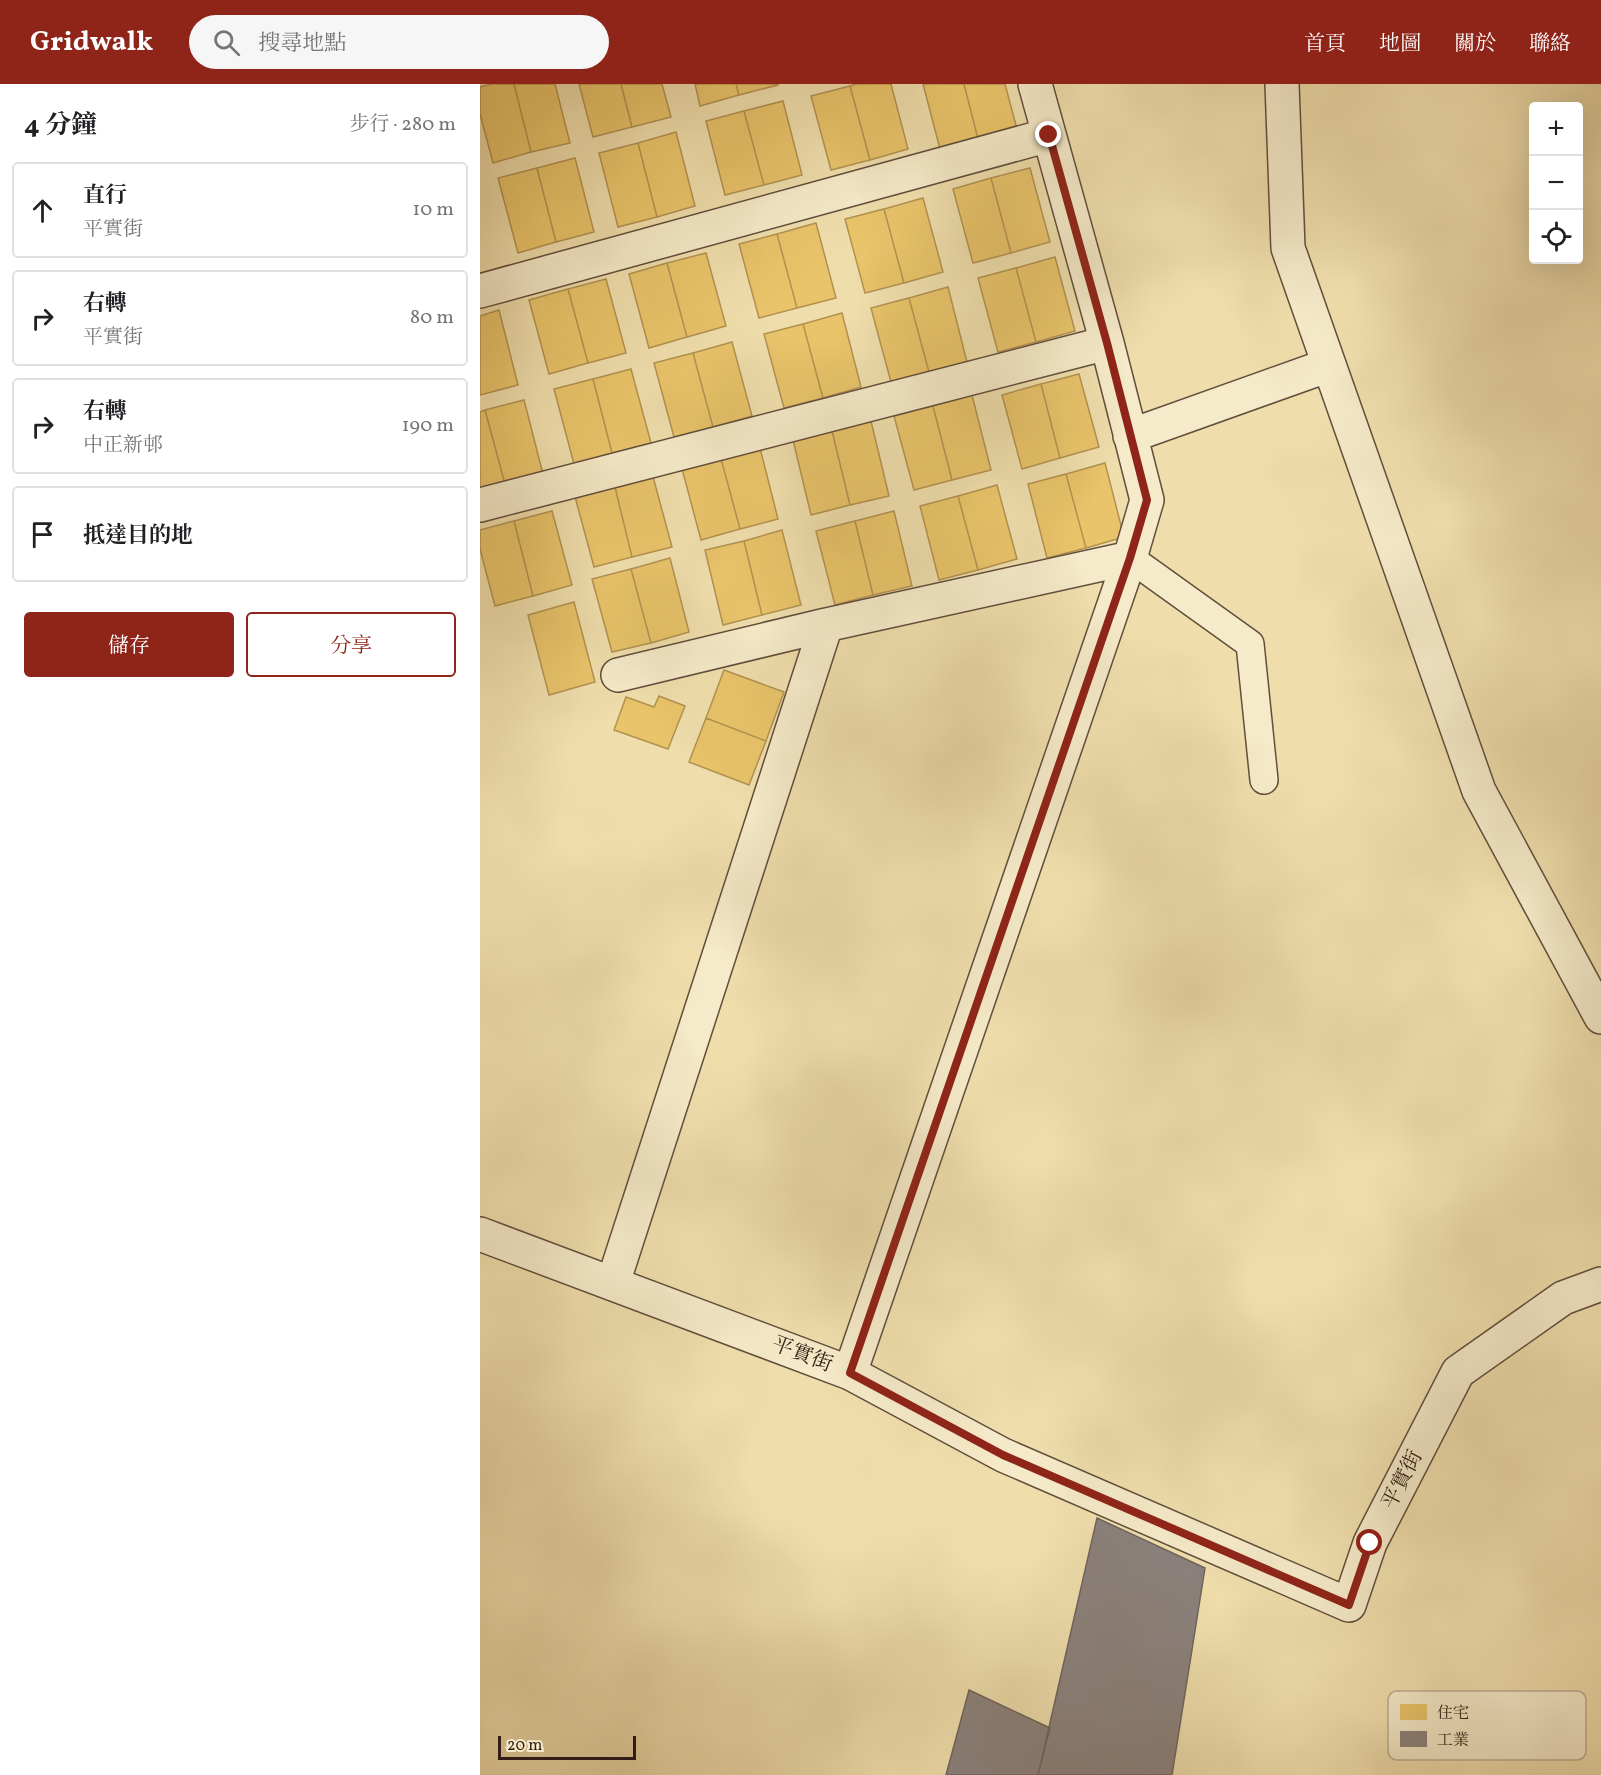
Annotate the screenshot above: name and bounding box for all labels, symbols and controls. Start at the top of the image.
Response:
search box [189,15,609,69]
text: Gridwalk [30,23,153,62]
icon: search [210,26,243,59]
text: 搜尋地點 [258,29,346,60]
text: 首頁 [1304,30,1346,59]
text: 地圖 [1379,30,1421,59]
text: 關於 [1454,30,1496,59]
text: 聯絡 [1529,30,1571,59]
map controls [1529,102,1583,264]
button: + [1529,102,1583,156]
text: 4 分鐘 [24,108,97,144]
text: 步行 · 280 m [349,111,456,139]
route end [1035,121,1061,147]
button: − [1529,156,1583,210]
text: 直行 [83,181,127,212]
icon: ahead [26,194,59,227]
text: 10 m [413,196,454,224]
button: locate [1529,210,1583,264]
text: 平實街 [83,216,143,244]
text: 右轉 [83,289,127,320]
icon: right [26,302,59,335]
text: 80 m [410,304,454,332]
text: 平實街 [83,324,143,352]
text: 右轉 [83,397,127,428]
icon: right [26,410,59,443]
text: 190 m [402,412,454,440]
text: 中正新邨 [83,432,163,460]
icon: arrive [26,518,59,551]
text: 抵達目的地 [83,521,193,552]
button: 儲存 [24,612,234,677]
button: 分享 [246,612,456,677]
street label: 平實街 [767,1330,837,1380]
street label: 平實街 [1376,1445,1430,1515]
route start [1356,1529,1382,1555]
legend [1388,1691,1586,1760]
text: 住宅 [1437,1703,1469,1725]
text: 工業 [1437,1730,1469,1752]
scale bar [498,1733,636,1760]
text: 20 m [507,1735,542,1757]

